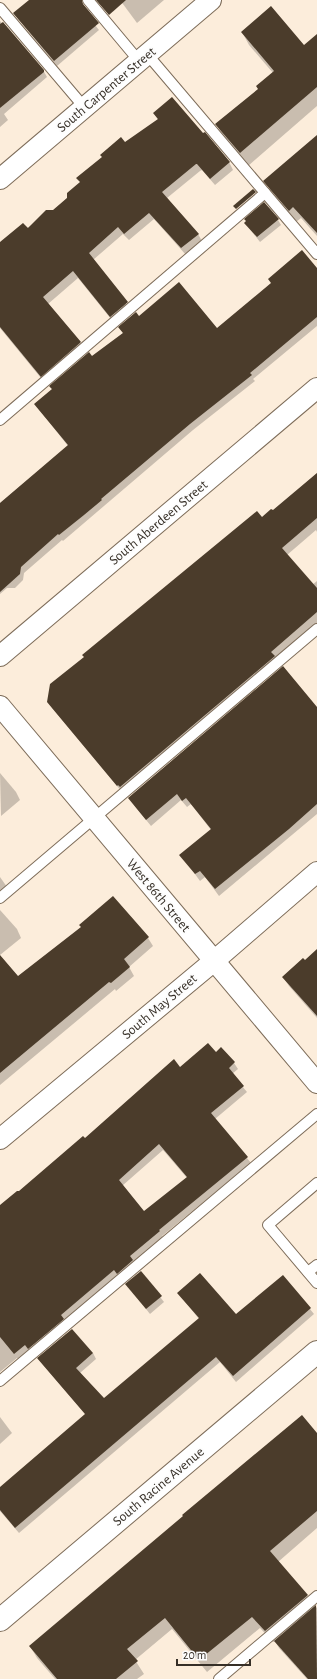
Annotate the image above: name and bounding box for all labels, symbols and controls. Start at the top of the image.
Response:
street label: South Carpenter Street [55,44,159,135]
street label: South Aberdeen Street [107,477,211,568]
street label: West 86th Street [124,856,193,935]
street label: South May Street [120,971,200,1042]
street label: South Racine Avenue [111,1445,207,1529]
scale bar [177,1641,250,1667]
text: 20 m [183,1649,206,1661]

